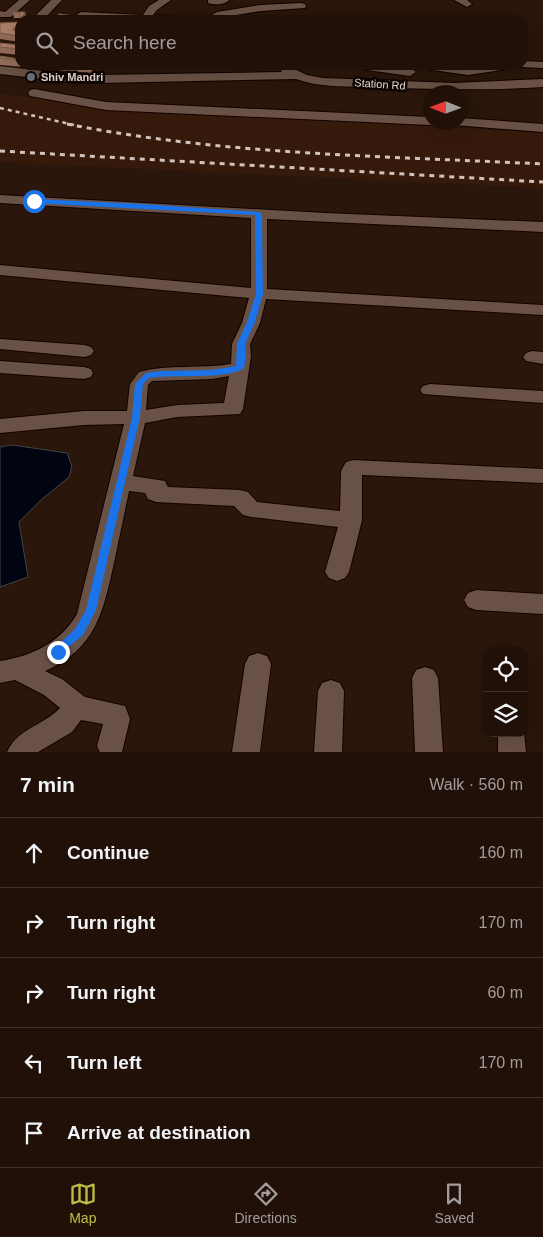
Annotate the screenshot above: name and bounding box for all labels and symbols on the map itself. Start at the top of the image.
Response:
marker: Shiv Mandri [25,71,37,83]
place label: Shiv Mandri [41,71,103,83]
street label: Station Rd [354,76,406,92]
north arrow [423,85,468,130]
route start [23,190,46,213]
route end [47,641,70,664]

